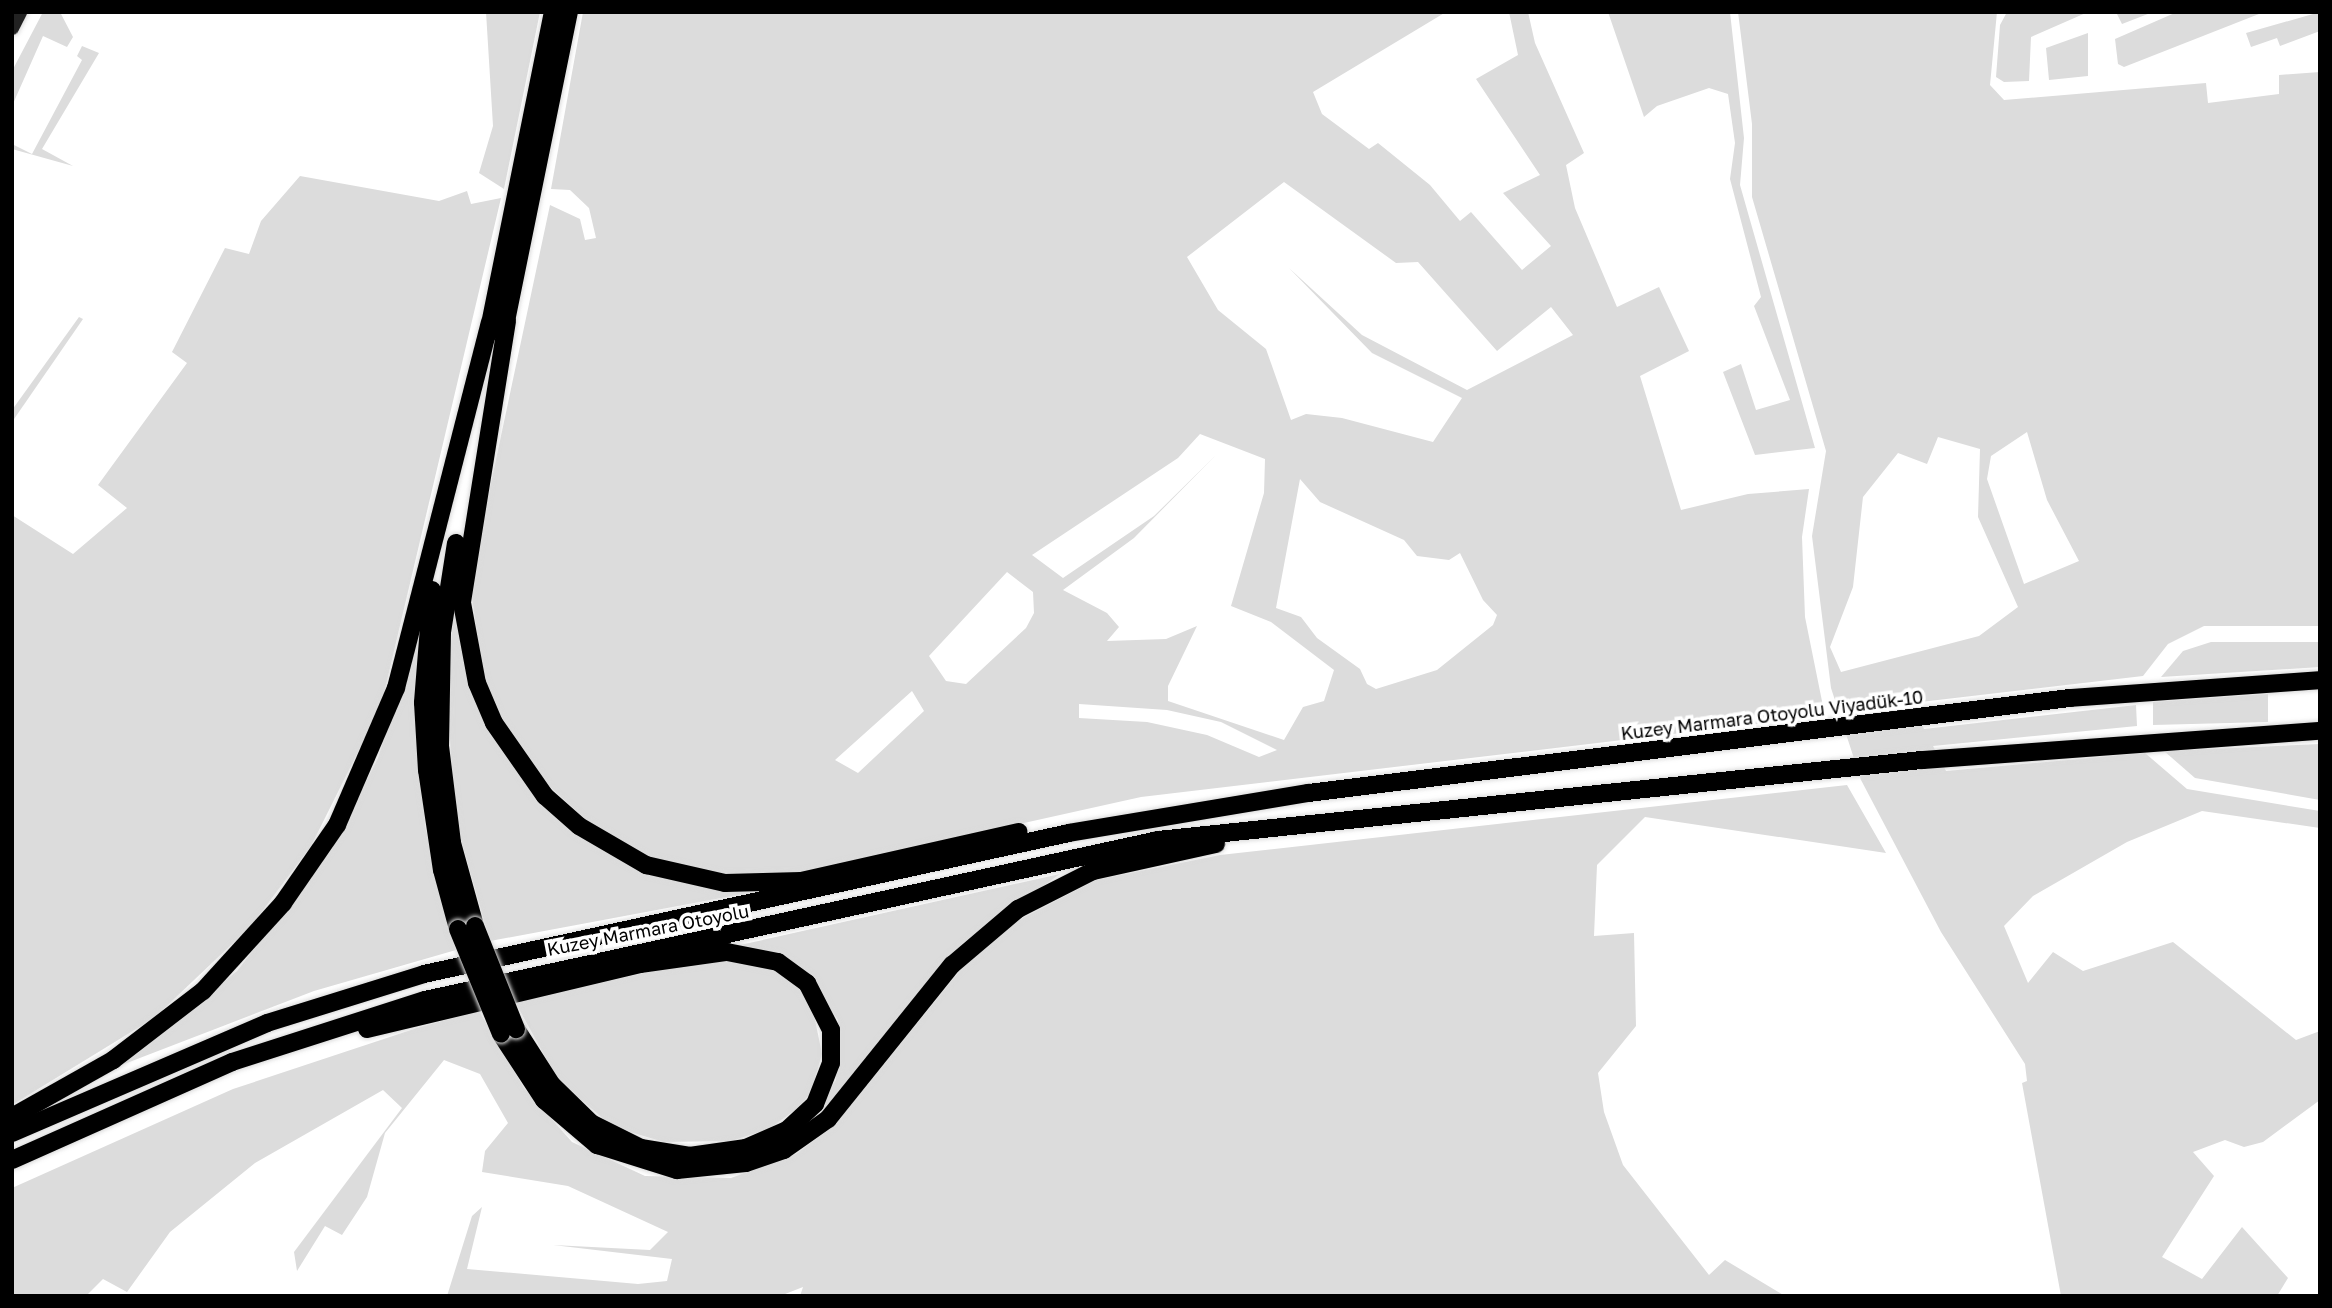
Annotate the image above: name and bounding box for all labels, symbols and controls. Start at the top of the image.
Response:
street label: Kuzey Marmara Otoyolu Viyadük-10 [1620,686,1924,744]
street label: Kuzey Marmara Otoyolu [545,900,751,960]

